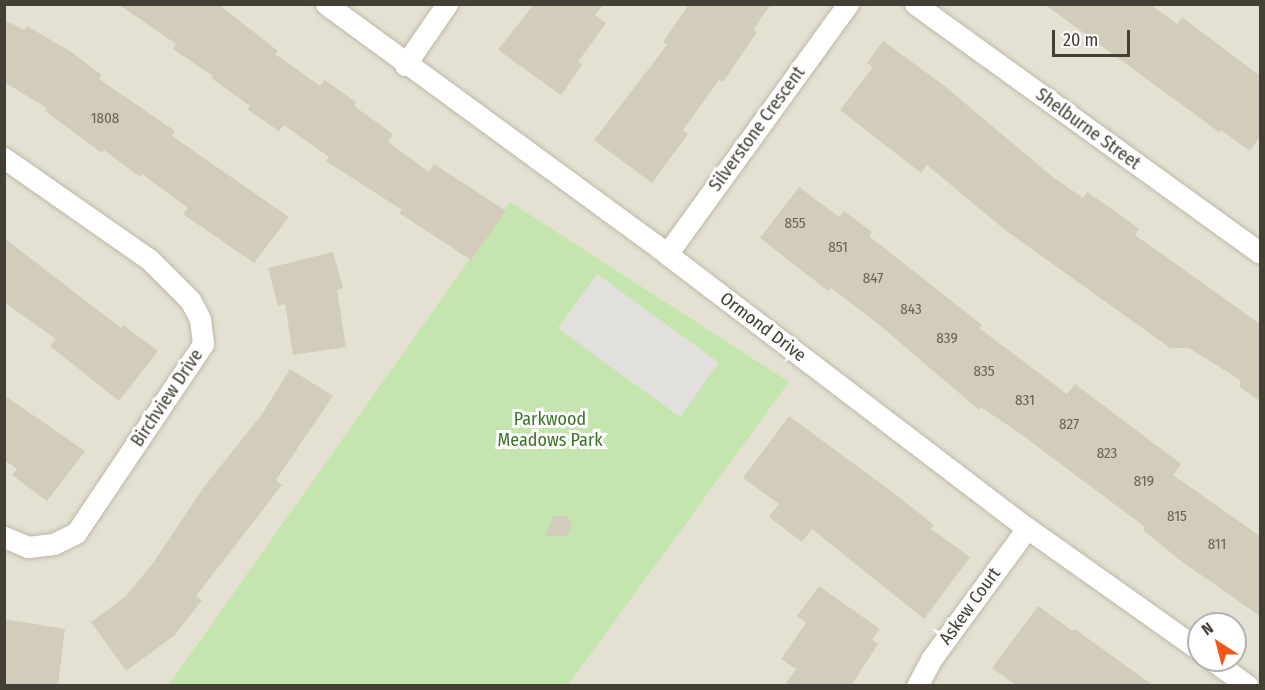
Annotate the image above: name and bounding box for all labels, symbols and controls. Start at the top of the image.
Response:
scale bar [1055,18,1133,56]
text: 20 m [1063,29,1098,51]
street label: Silverstone Crescent [704,62,810,196]
street label: Shelburne Street [1031,84,1145,174]
house number: 1808 [91,110,119,128]
house number: 855 [784,215,806,233]
house number: 851 [828,239,848,257]
house number: 847 [863,270,883,288]
street label: Ormond Drive [716,288,810,366]
house number: 843 [900,301,922,319]
house number: 839 [936,330,958,348]
street label: Birchview Drive [127,345,207,451]
house number: 835 [973,363,995,381]
house number: 831 [1015,392,1035,410]
park label: Parkwood Meadows Park [497,409,603,452]
house number: 827 [1059,416,1079,434]
house number: 823 [1097,445,1117,463]
house number: 819 [1134,473,1154,491]
house number: 815 [1167,508,1187,526]
house number: 811 [1208,536,1226,554]
street label: Askew Court [935,563,1005,649]
north arrow [1187,612,1247,672]
text: N [1198,618,1217,639]

